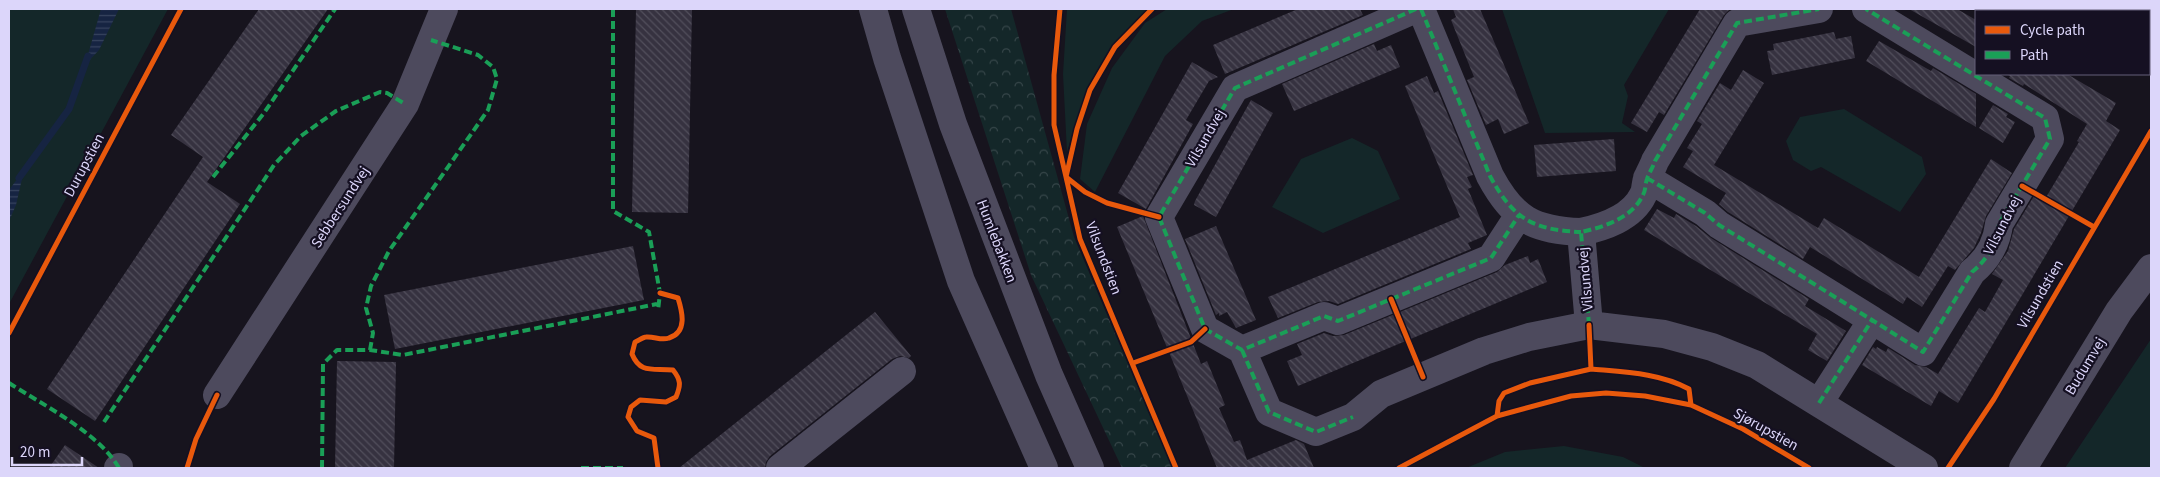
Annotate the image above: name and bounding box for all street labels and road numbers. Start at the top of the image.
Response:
street label: Vilsundvej [1180,105,1231,171]
street label: Durupstien [59,130,110,201]
street label: Sebbersundvej [306,162,375,252]
street label: Vilsundvej [1978,192,2026,259]
street label: Humlebakken [971,197,1022,286]
street label: Vilsundstien [1080,219,1127,298]
street label: Vilsundvej [1572,246,1599,312]
street label: Vilsundstien [2012,256,2069,333]
street label: Budumvej [2060,333,2111,399]
street label: Sjørupstien [1729,403,1802,456]

